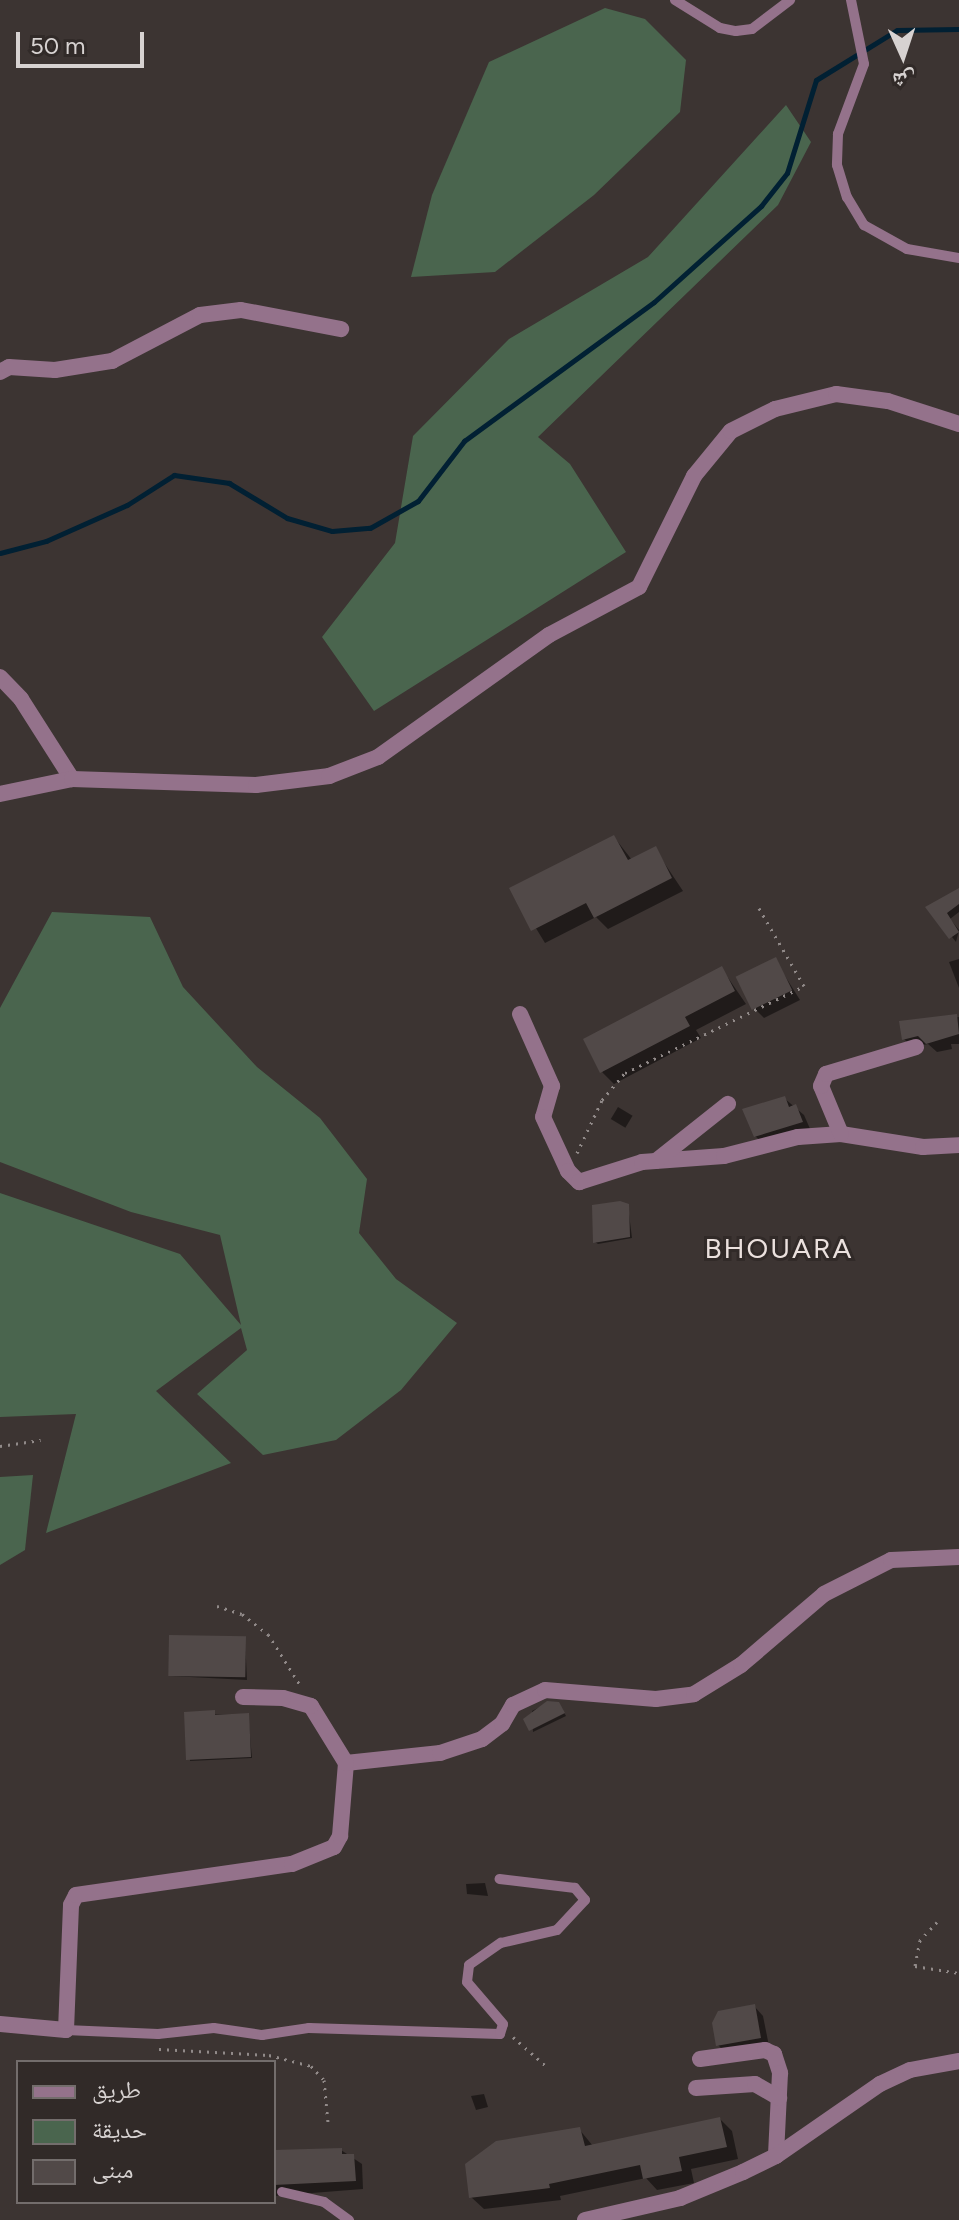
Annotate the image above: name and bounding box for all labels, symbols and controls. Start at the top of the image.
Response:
scale bar [20,16,148,66]
north arrow [863,16,943,96]
text: 50 m [30,31,86,60]
text: ش [892,66,917,95]
district label: BHOUARA [704,1231,854,1265]
legend [16,2060,276,2204]
text: طريق [92,2075,141,2104]
text: حديقة [92,2115,147,2144]
text: مبنى [92,2155,133,2184]

